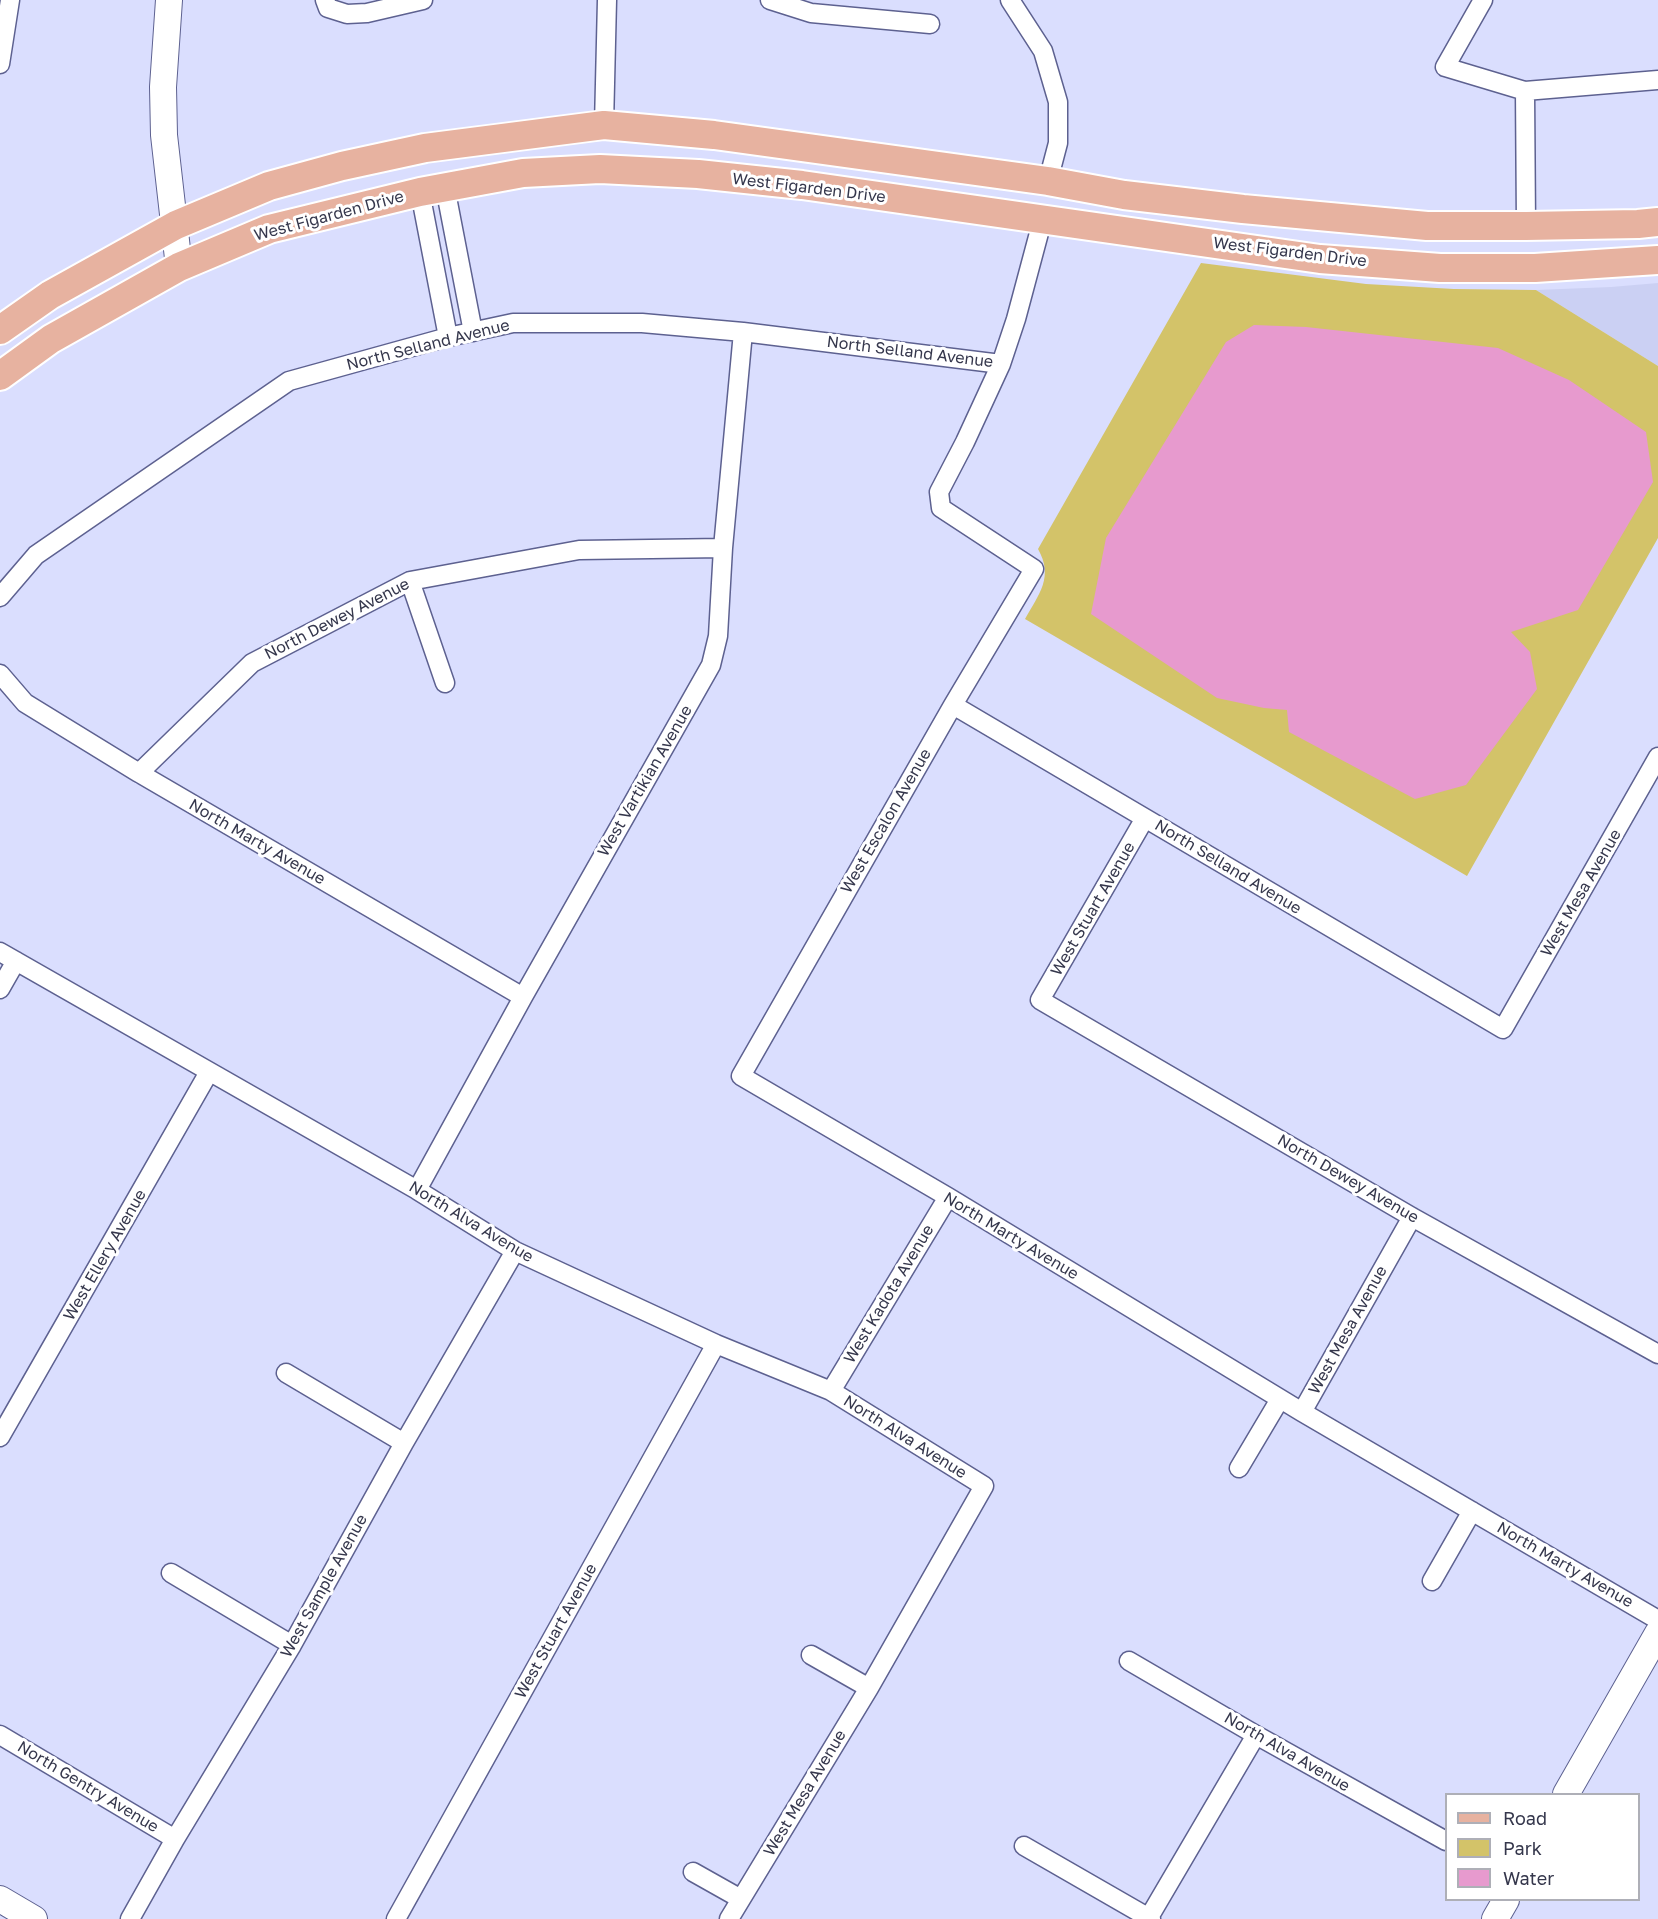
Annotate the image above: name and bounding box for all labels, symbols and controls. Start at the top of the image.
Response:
street label: West Figarden Drive [731,169,887,207]
street label: West Figarden Drive [252,187,406,245]
street label: West Figarden Drive [1212,233,1368,271]
street label: North Selland Avenue [344,315,512,375]
street label: North Selland Avenue [826,332,994,372]
street label: North Dewey Avenue [261,574,413,664]
street label: West Vartikian Avenue [594,702,696,860]
street label: West Escalon Avenue [837,745,935,897]
street label: North Marty Avenue [185,795,329,889]
street label: North Selland Avenue [1151,816,1305,918]
street label: West Mesa Avenue [1537,826,1625,960]
street label: West Stuart Avenue [1047,839,1139,979]
street label: North Dewey Avenue [1274,1131,1422,1227]
street label: North Alva Avenue [405,1177,537,1267]
street label: West Ellery Avenue [60,1186,150,1324]
street label: North Marty Avenue [940,1188,1082,1284]
street label: West Kadota Avenue [840,1221,938,1367]
street label: West Mesa Avenue [1305,1262,1391,1398]
street label: North Alva Avenue [840,1391,970,1483]
street label: West Sample Avenue [277,1511,371,1661]
street label: North Marty Avenue [1493,1518,1637,1612]
street label: West Stuart Avenue [511,1560,601,1702]
street label: North Alva Avenue [1221,1708,1353,1796]
street label: West Mesa Avenue [760,1726,850,1860]
street label: North Gentry Avenue [14,1737,162,1837]
legend [1445,1793,1640,1901]
text: Road [1503,1807,1547,1829]
text: Park [1503,1837,1542,1859]
text: Water [1503,1867,1554,1889]

